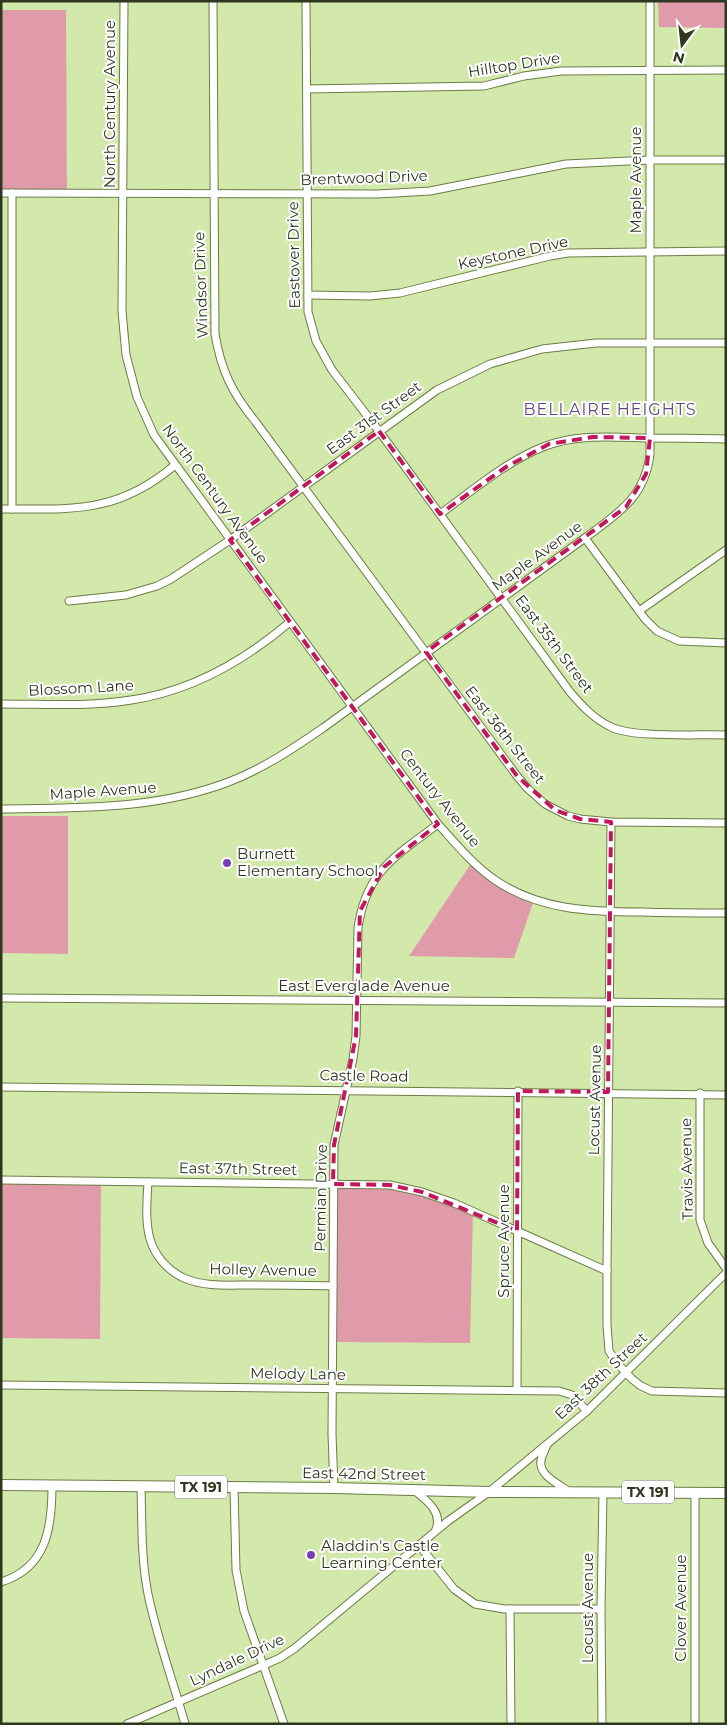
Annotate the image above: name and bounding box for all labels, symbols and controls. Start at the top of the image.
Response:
street label: North Century Avenue [100,20,119,188]
north arrow [657,20,707,70]
text: N [671,47,686,68]
street label: Hilltop Drive [467,48,561,81]
street label: Maple Avenue [626,127,645,233]
street label: Brentwood Drive [300,166,428,189]
street label: Eastover Drive [283,201,304,309]
street label: Windsor Drive [189,231,212,339]
street label: Keystone Drive [456,232,570,273]
street label: East 31st Street [323,377,425,458]
district label: BELLAIRE HEIGHTS [523,400,697,419]
street label: North Century Avenue [158,420,273,567]
street label: Maple Avenue [488,516,586,595]
street label: East 35th Street [511,591,598,697]
street label: Blossom Lane [28,675,134,700]
street label: East 36th Street [461,682,550,788]
street label: Century Avenue [396,744,485,851]
street label: Maple Avenue [49,777,157,804]
place label: Burnett Elementary School [237,844,378,880]
marker: Burnett Elementary School [221,857,233,869]
street label: East Everglade Avenue [278,976,450,995]
street label: Locust Avenue [584,1045,605,1155]
street label: Castle Road [319,1065,409,1086]
street label: Travis Avenue [676,1118,697,1220]
street label: Permian Drive [310,1144,331,1252]
street label: East 37th Street [179,1158,297,1179]
street label: Spruce Avenue [494,1184,513,1298]
street label: Holley Avenue [209,1259,317,1280]
street label: East 38th Street [550,1328,651,1423]
street label: Melody Lane [250,1363,346,1384]
street label: East 42nd Street [302,1463,426,1484]
road number: TX 191 [175,1475,227,1498]
road number: TX 191 [622,1480,674,1504]
place label: Aladdin's Castle Learning Center [321,1536,442,1572]
marker: Aladdin's Castle Learning Center [305,1549,317,1561]
street label: Locust Avenue [578,1553,597,1663]
street label: Clover Avenue [671,1554,690,1662]
street label: Lyndale Drive [186,1629,287,1690]

